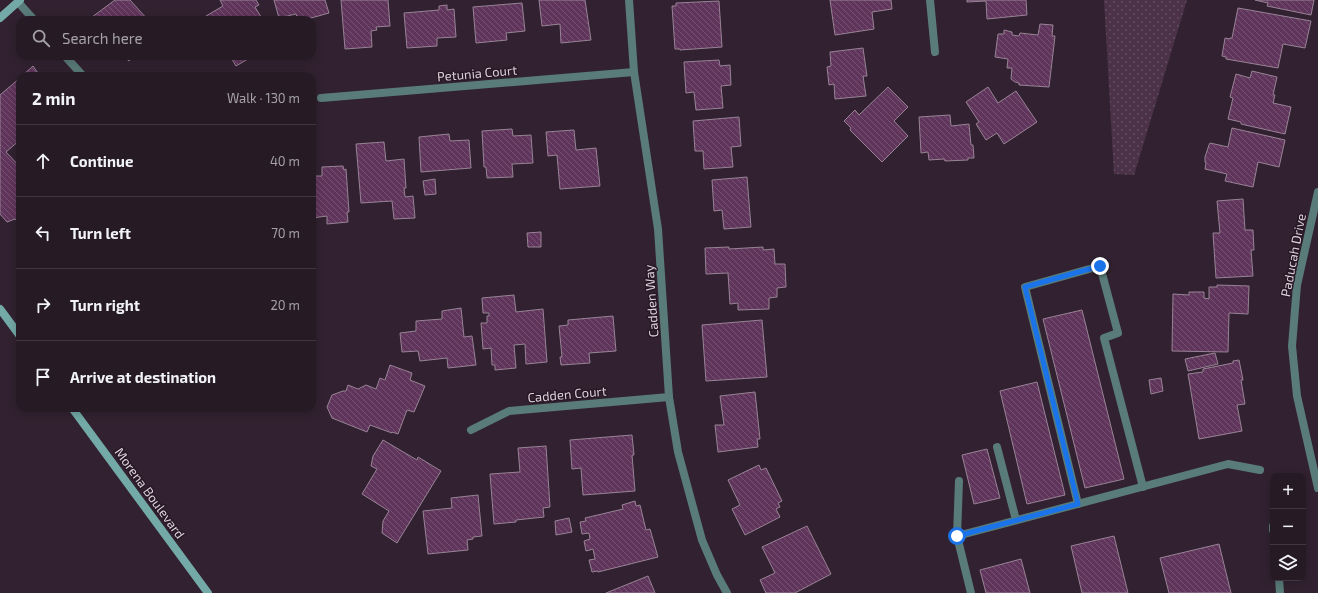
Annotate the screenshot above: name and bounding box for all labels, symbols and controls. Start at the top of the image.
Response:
search box [16,16,316,60]
icon: search [30,27,52,49]
text: Search here [62,29,143,47]
street label: Petunia Court [436,62,518,84]
text: 2 min [32,88,75,108]
text: Walk · 130 m [227,90,300,106]
icon: ahead [32,150,54,172]
text: Continue [70,152,133,170]
text: 40 m [270,153,300,169]
street label: Paducah Drive [1277,212,1309,298]
icon: left [32,222,54,244]
text: Turn left [70,224,131,242]
text: 70 m [271,225,300,241]
route end [1091,257,1109,275]
street label: Cadden Way [640,264,662,338]
icon: right [32,294,54,316]
text: Turn right [70,296,140,314]
text: 20 m [271,297,300,313]
icon: arrive [32,366,54,388]
text: Arrive at destination [70,368,216,386]
street label: Cadden Court [527,383,607,405]
street label: Morena Boulevard [112,444,188,542]
map controls [1270,473,1306,581]
button: + [1270,473,1306,509]
button: − [1270,509,1306,545]
route start [948,527,966,545]
button: layers [1270,545,1306,581]

